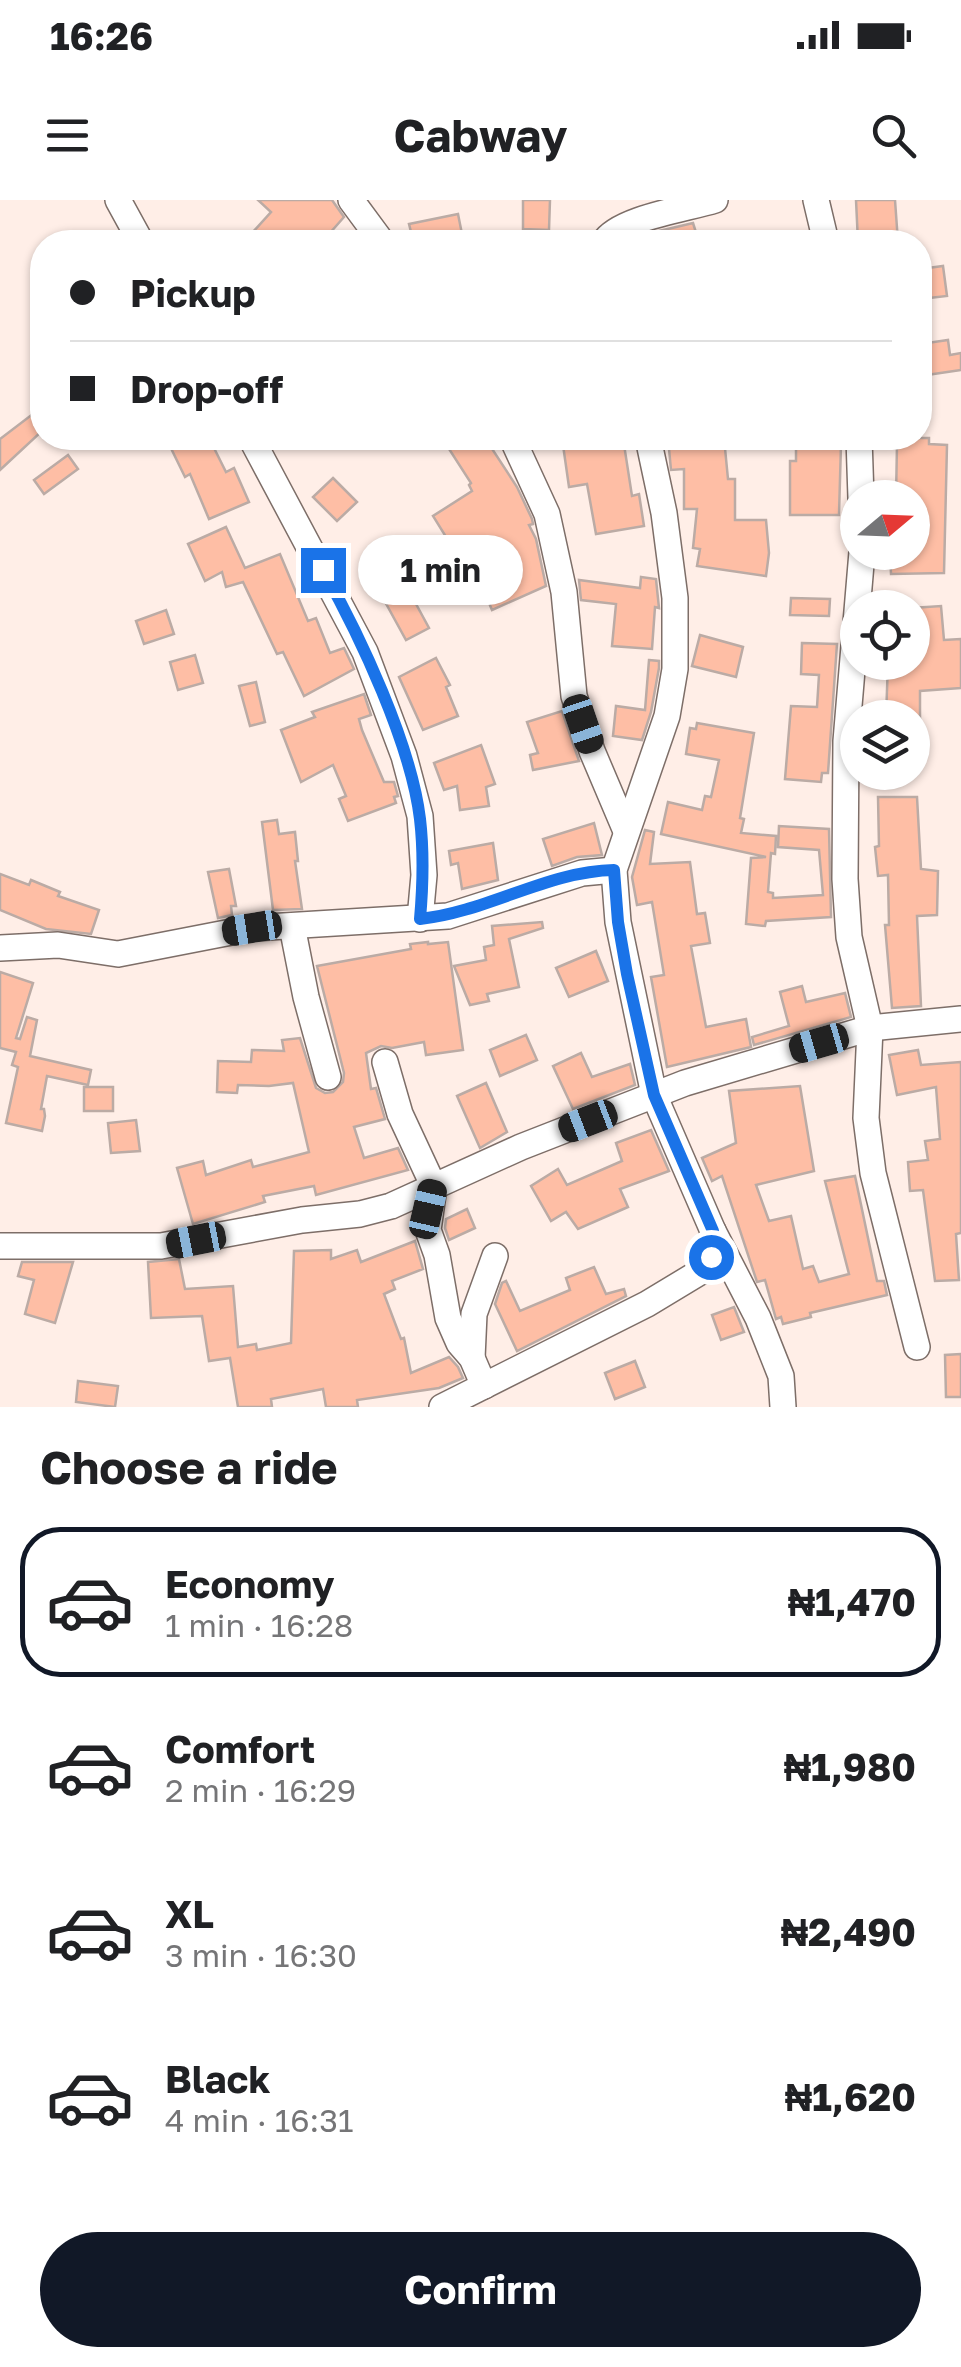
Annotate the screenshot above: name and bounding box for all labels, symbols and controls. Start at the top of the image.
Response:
text: 16:26 [50,13,153,58]
icon: menu [40,108,95,163]
text: Cabway [393,108,568,162]
icon: search [866,108,921,163]
text: Pickup [130,270,256,315]
text: Drop-off [130,366,283,411]
north arrow [840,480,930,570]
map controls [840,480,930,790]
callout: 1 min [358,535,523,605]
route end [301,548,346,593]
text: 1 min [400,551,481,589]
button: locate [840,590,930,680]
car [559,691,607,757]
button: layers [840,700,930,790]
car [220,908,284,948]
car [786,1020,852,1066]
car [555,1096,621,1146]
car [407,1176,449,1242]
car [164,1220,228,1260]
route start [689,1235,734,1280]
text: Choose a ride [40,1440,338,1494]
icon: car [45,1557,135,1647]
text: Economy [165,1561,334,1606]
text: ₦1,470 [788,1579,916,1624]
text: 1 min · 16:28 [165,1606,353,1644]
icon: car [45,1722,135,1812]
text: Comfort [165,1726,315,1771]
text: ₦1,980 [784,1744,916,1789]
text: 2 min · 16:29 [165,1771,356,1809]
icon: car [45,1887,135,1977]
text: XL [165,1891,214,1936]
text: ₦2,490 [781,1909,916,1954]
text: 3 min · 16:30 [165,1936,357,1974]
icon: car [45,2052,135,2142]
text: Black [165,2056,270,2101]
text: ₦1,620 [785,2074,916,2119]
text: 4 min · 16:31 [165,2101,353,2139]
button: Confirm [40,2232,921,2347]

